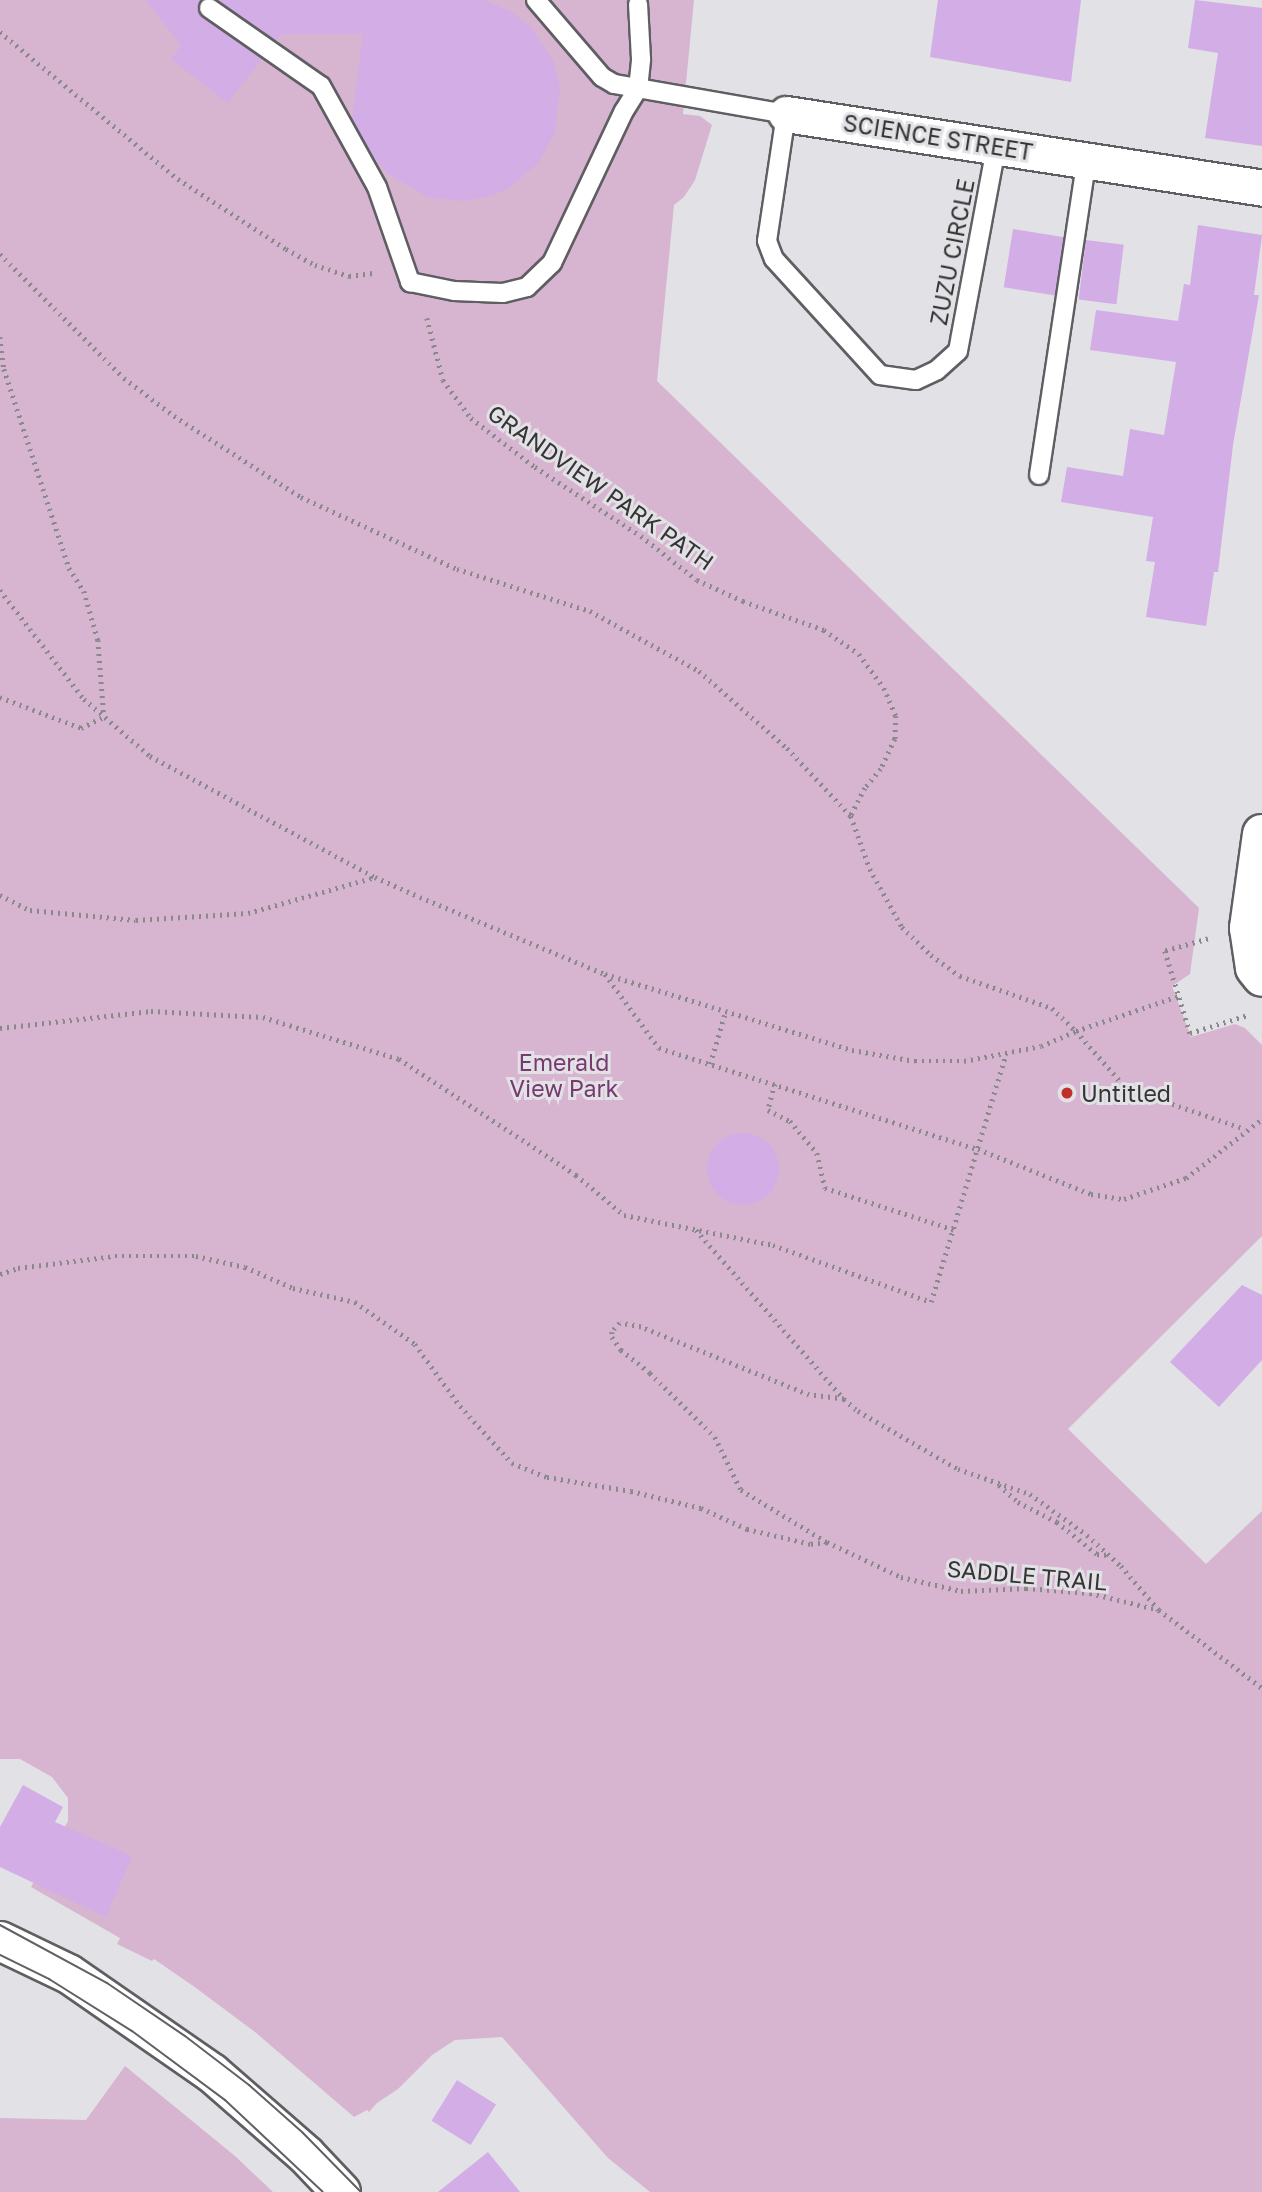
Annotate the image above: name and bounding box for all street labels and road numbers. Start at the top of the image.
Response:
street label: SCIENCE STREET [841,108,1035,166]
street label: ZUZU CIRCLE [924,177,980,327]
street label: GRANDVIEW PARK PATH [483,398,719,576]
street label: SADDLE TRAIL [946,1554,1108,1596]

